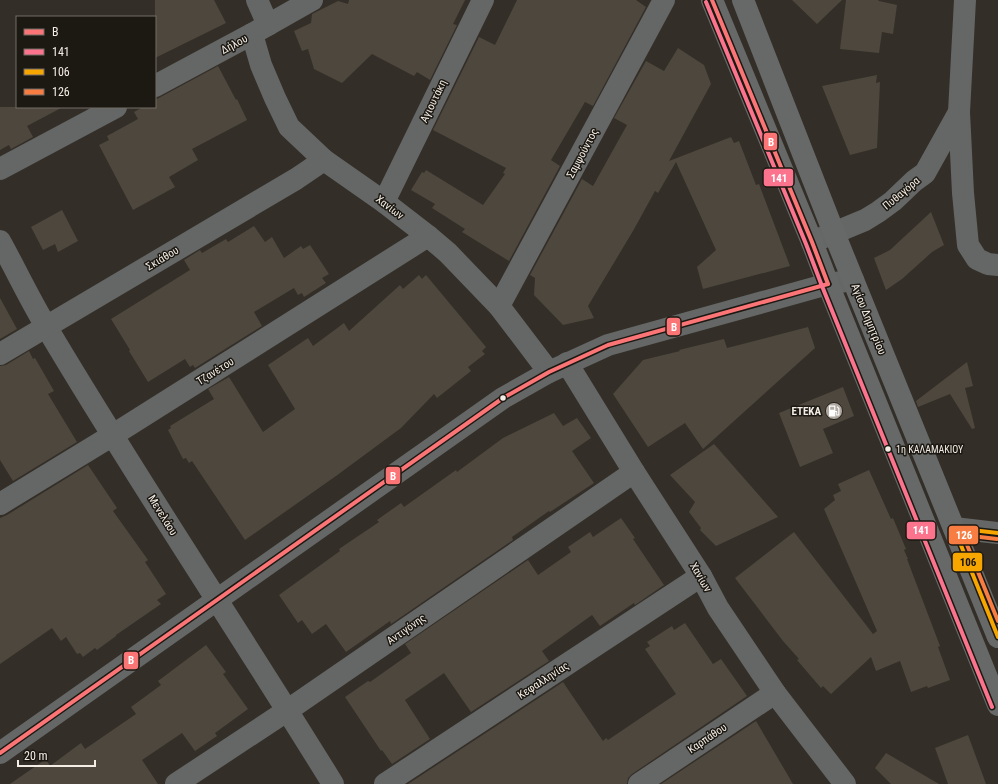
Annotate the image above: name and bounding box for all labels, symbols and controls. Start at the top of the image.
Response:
legend [16,16,156,108]
text: Β [52,25,59,39]
street label: Δήλου [219,32,250,57]
text: 141 [52,45,70,59]
text: 106 [52,65,70,79]
street label: Αγιουτάκη [417,78,449,125]
text: 126 [52,85,70,99]
street label: Σαμψούντος [564,126,601,180]
line badge: Β [763,132,778,151]
text: Β [768,136,774,149]
line badge: 141 [763,168,794,187]
text: 141 [771,172,787,185]
street label: Πυθαγόρα [880,174,923,213]
street label: Χανίων [373,193,407,222]
street label: Σκιάθου [144,244,181,273]
street label: Αγίου Δημητρίου [848,282,889,357]
line badge: Β [666,317,681,336]
text: Β [671,321,677,334]
street label: Τζανέτου [194,355,236,388]
unlabelled marker [498,393,508,403]
fuel station icon: ΕΤΕΚΑ [824,401,844,421]
place label: ΕΤΕΚΑ [792,405,821,418]
marker: 1η ΚΑΛΑΜΑΚΙΟΥ [883,444,893,454]
place label: 1η ΚΑΛΑΜΑΚΙΟΥ [896,444,964,455]
line badge: Β [385,466,401,485]
text: Β [390,470,396,483]
street label: Μενελάου [145,493,180,538]
line badge: 141 [906,521,936,540]
text: 141 [913,524,929,537]
line badge: 126 [948,525,979,545]
text: 126 [956,529,973,542]
line badge: 106 [952,552,983,572]
text: 106 [960,556,977,569]
street label: Χανίων [687,560,714,595]
street label: Αντιγόνης [384,611,428,648]
line badge: Β [123,651,139,670]
text: Β [128,654,134,667]
street label: Κεφαλληνίας [515,659,571,702]
street label: Καρπάθου [685,721,729,756]
scale bar [18,742,95,768]
text: 20 m [24,749,48,763]

